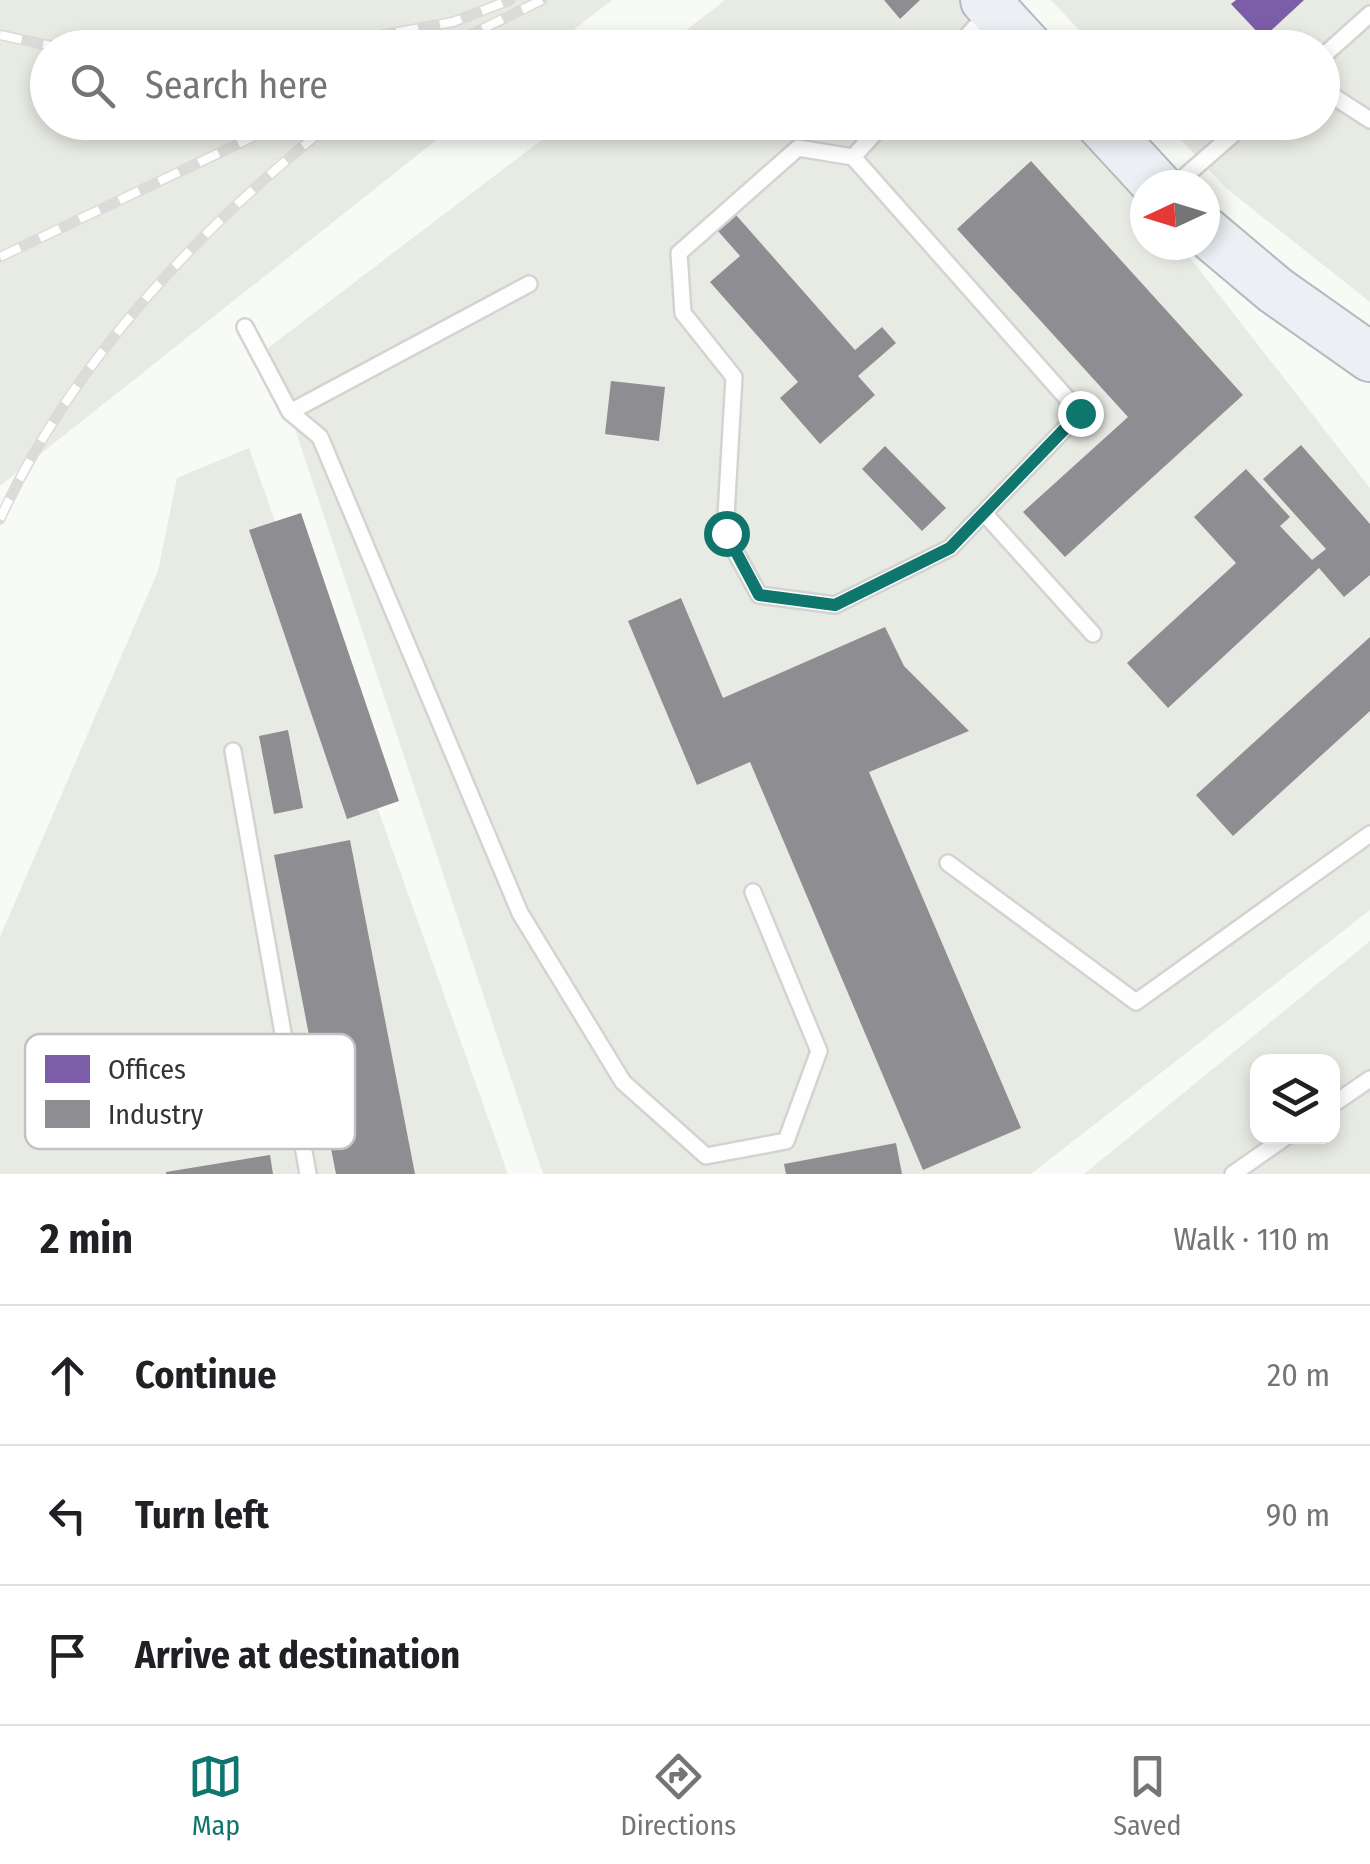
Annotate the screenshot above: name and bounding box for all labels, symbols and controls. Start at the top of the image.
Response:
search box [30,30,1340,140]
icon: search [65,58,120,113]
text: Search here [145,62,328,108]
north arrow [1130,170,1220,260]
route end [1058,391,1104,437]
route start [704,511,750,557]
legend [25,1034,355,1149]
text: Offices [108,1053,186,1086]
map controls [1250,1054,1340,1144]
button: layers [1250,1054,1340,1144]
text: Industry [108,1098,204,1131]
text: 2 min [40,1214,133,1264]
text: Walk · 110 m [1173,1220,1330,1258]
icon: ahead [40,1348,95,1403]
text: Continue [135,1352,276,1398]
text: 20 m [1267,1356,1330,1394]
icon: left [40,1488,95,1543]
text: Turn left [135,1492,269,1538]
text: 90 m [1266,1496,1330,1534]
icon: arrive [40,1628,95,1683]
text: Arrive at destination [135,1632,460,1678]
tab: Map [188,1749,243,1842]
tab: Directions [620,1749,736,1842]
tab: Saved [1113,1749,1182,1842]

